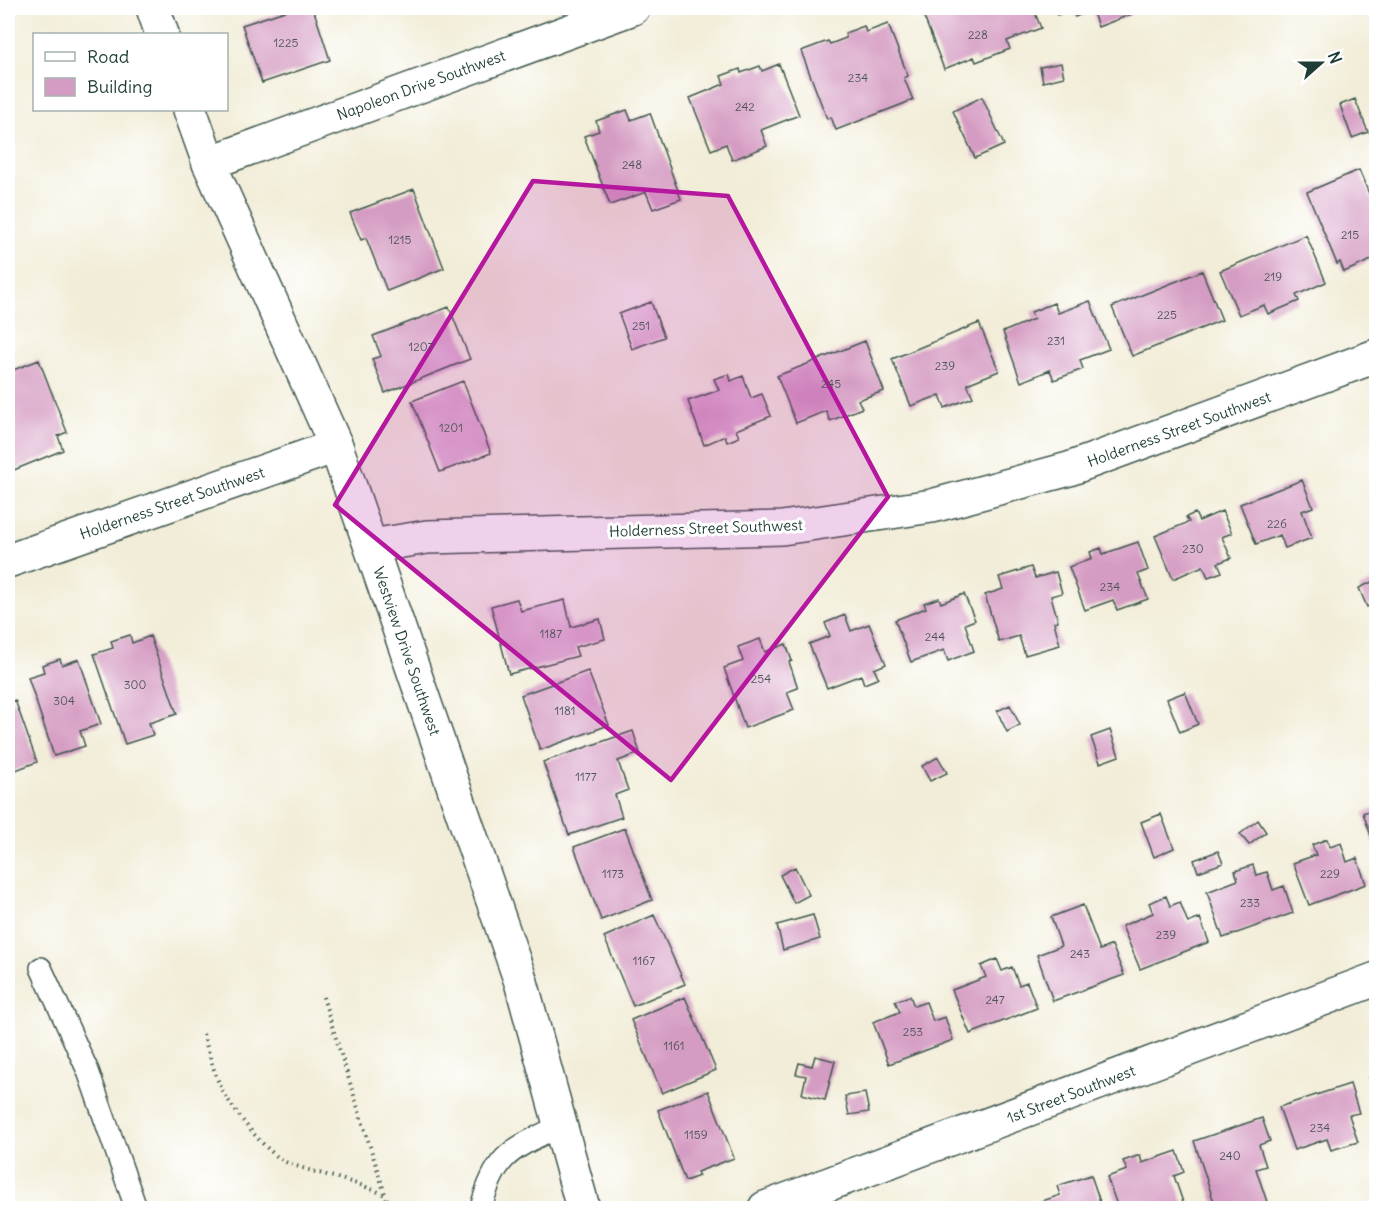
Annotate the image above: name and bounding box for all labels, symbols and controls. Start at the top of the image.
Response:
house number: 228 [968,27,988,42]
legend [33,33,228,111]
north arrow [1291,33,1351,93]
house number: 1225 [274,35,299,50]
text: Road [87,45,130,68]
street label: Napoleon Drive Southwest [334,46,508,124]
text: N [1324,49,1346,66]
house number: 234 [848,70,868,85]
text: Building [87,75,152,98]
house number: 242 [735,99,755,114]
house number: 248 [622,157,642,172]
house number: 215 [1341,227,1359,242]
house number: 1215 [388,232,412,247]
house number: 219 [1264,269,1282,284]
house number: 225 [1157,307,1177,322]
house number: 251 [632,318,650,333]
house number: 231 [1047,333,1065,348]
house number: 1207 [409,339,434,354]
house number: 239 [935,358,955,373]
house number: 245 [821,376,841,391]
street label: Holderness Street Southwest [1085,387,1273,471]
house number: 1201 [439,420,463,435]
street label: Holderness Street Southwest [77,462,267,544]
street label: Holderness Street Southwest [609,515,803,541]
house number: 226 [1267,516,1287,531]
house number: 230 [1182,541,1204,556]
street label: Westview Drive Southwest [369,564,445,738]
house number: 234 [1100,579,1120,594]
house number: 1187 [540,626,562,641]
house number: 244 [925,629,945,644]
house number: 254 [751,671,771,686]
house number: 300 [124,677,146,692]
house number: 304 [53,693,75,708]
house number: 1181 [554,703,576,718]
house number: 1177 [575,769,597,784]
house number: 1173 [602,866,624,881]
house number: 229 [1320,866,1340,881]
house number: 233 [1240,895,1260,910]
house number: 239 [1156,927,1176,942]
house number: 243 [1070,946,1090,961]
house number: 1167 [633,953,655,968]
house number: 247 [985,992,1005,1007]
house number: 253 [903,1024,923,1039]
house number: 1161 [663,1038,685,1053]
street label: 1st Street Southwest [1004,1061,1138,1127]
house number: 234 [1310,1120,1330,1135]
house number: 1159 [684,1127,708,1142]
house number: 240 [1219,1148,1241,1163]

